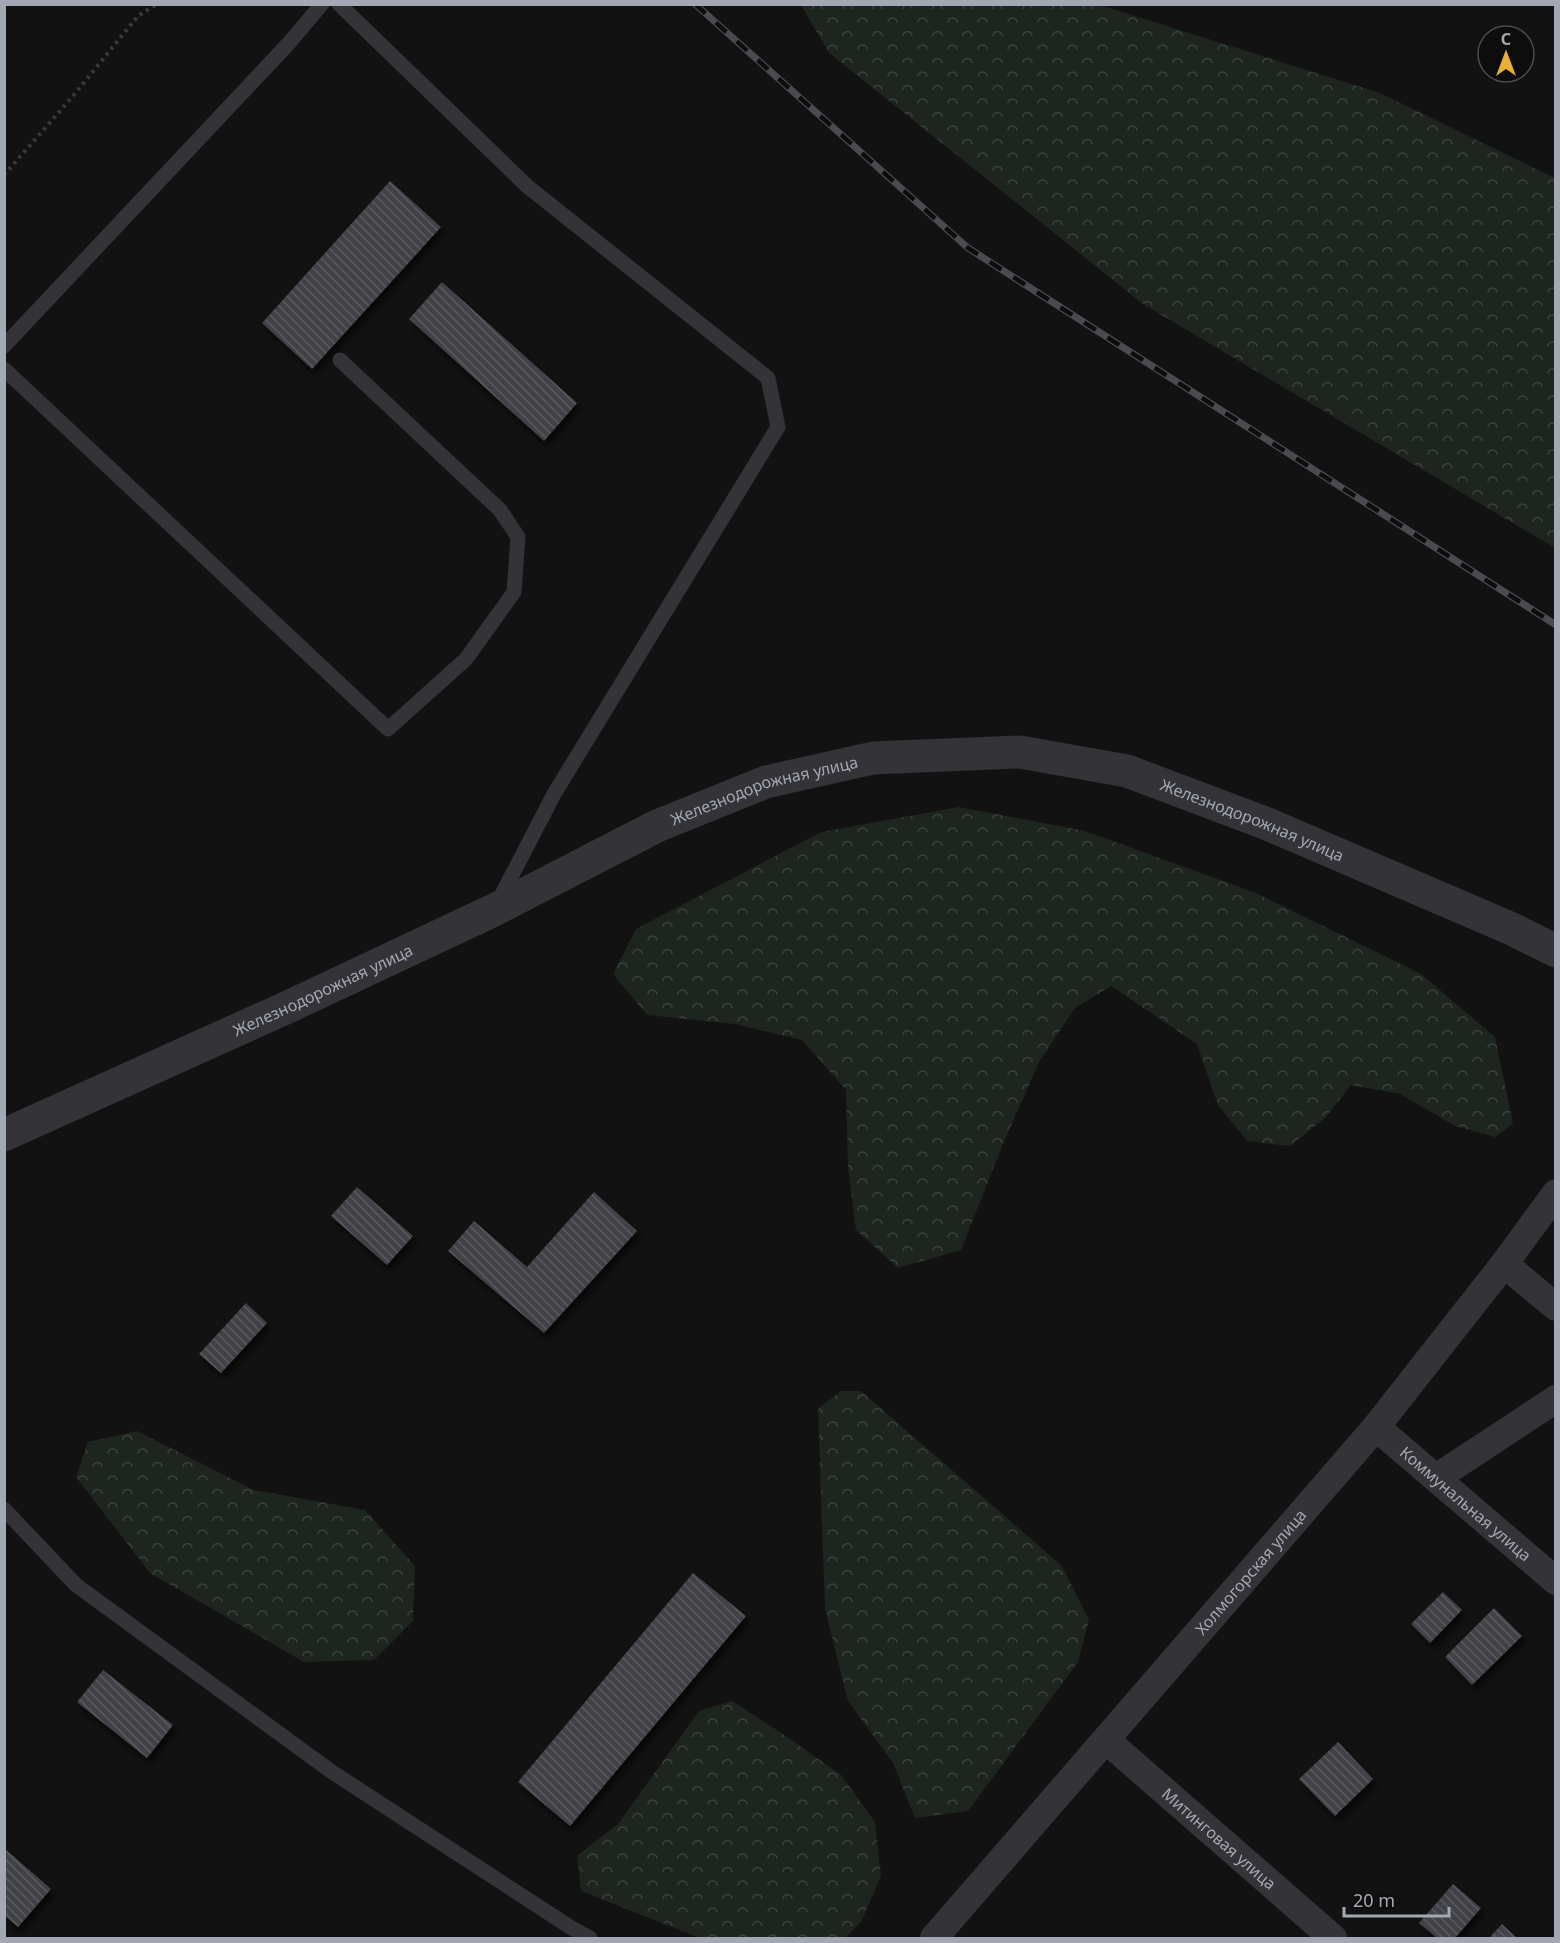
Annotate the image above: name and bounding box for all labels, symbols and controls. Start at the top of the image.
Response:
north arrow [1476,24,1536,84]
text: С [1501,28,1511,50]
street label: Железнодорожная улица [667,751,860,830]
street label: Железнодорожная улица [1157,774,1347,867]
street label: Железнодорожная улица [229,939,416,1041]
street label: Коммунальная улица [1395,1441,1536,1566]
street label: Холмогорская улица [1190,1504,1311,1640]
street label: Митинговая улица [1157,1783,1281,1894]
scale bar [1344,1880,1449,1918]
text: 20 m [1353,1888,1395,1912]

